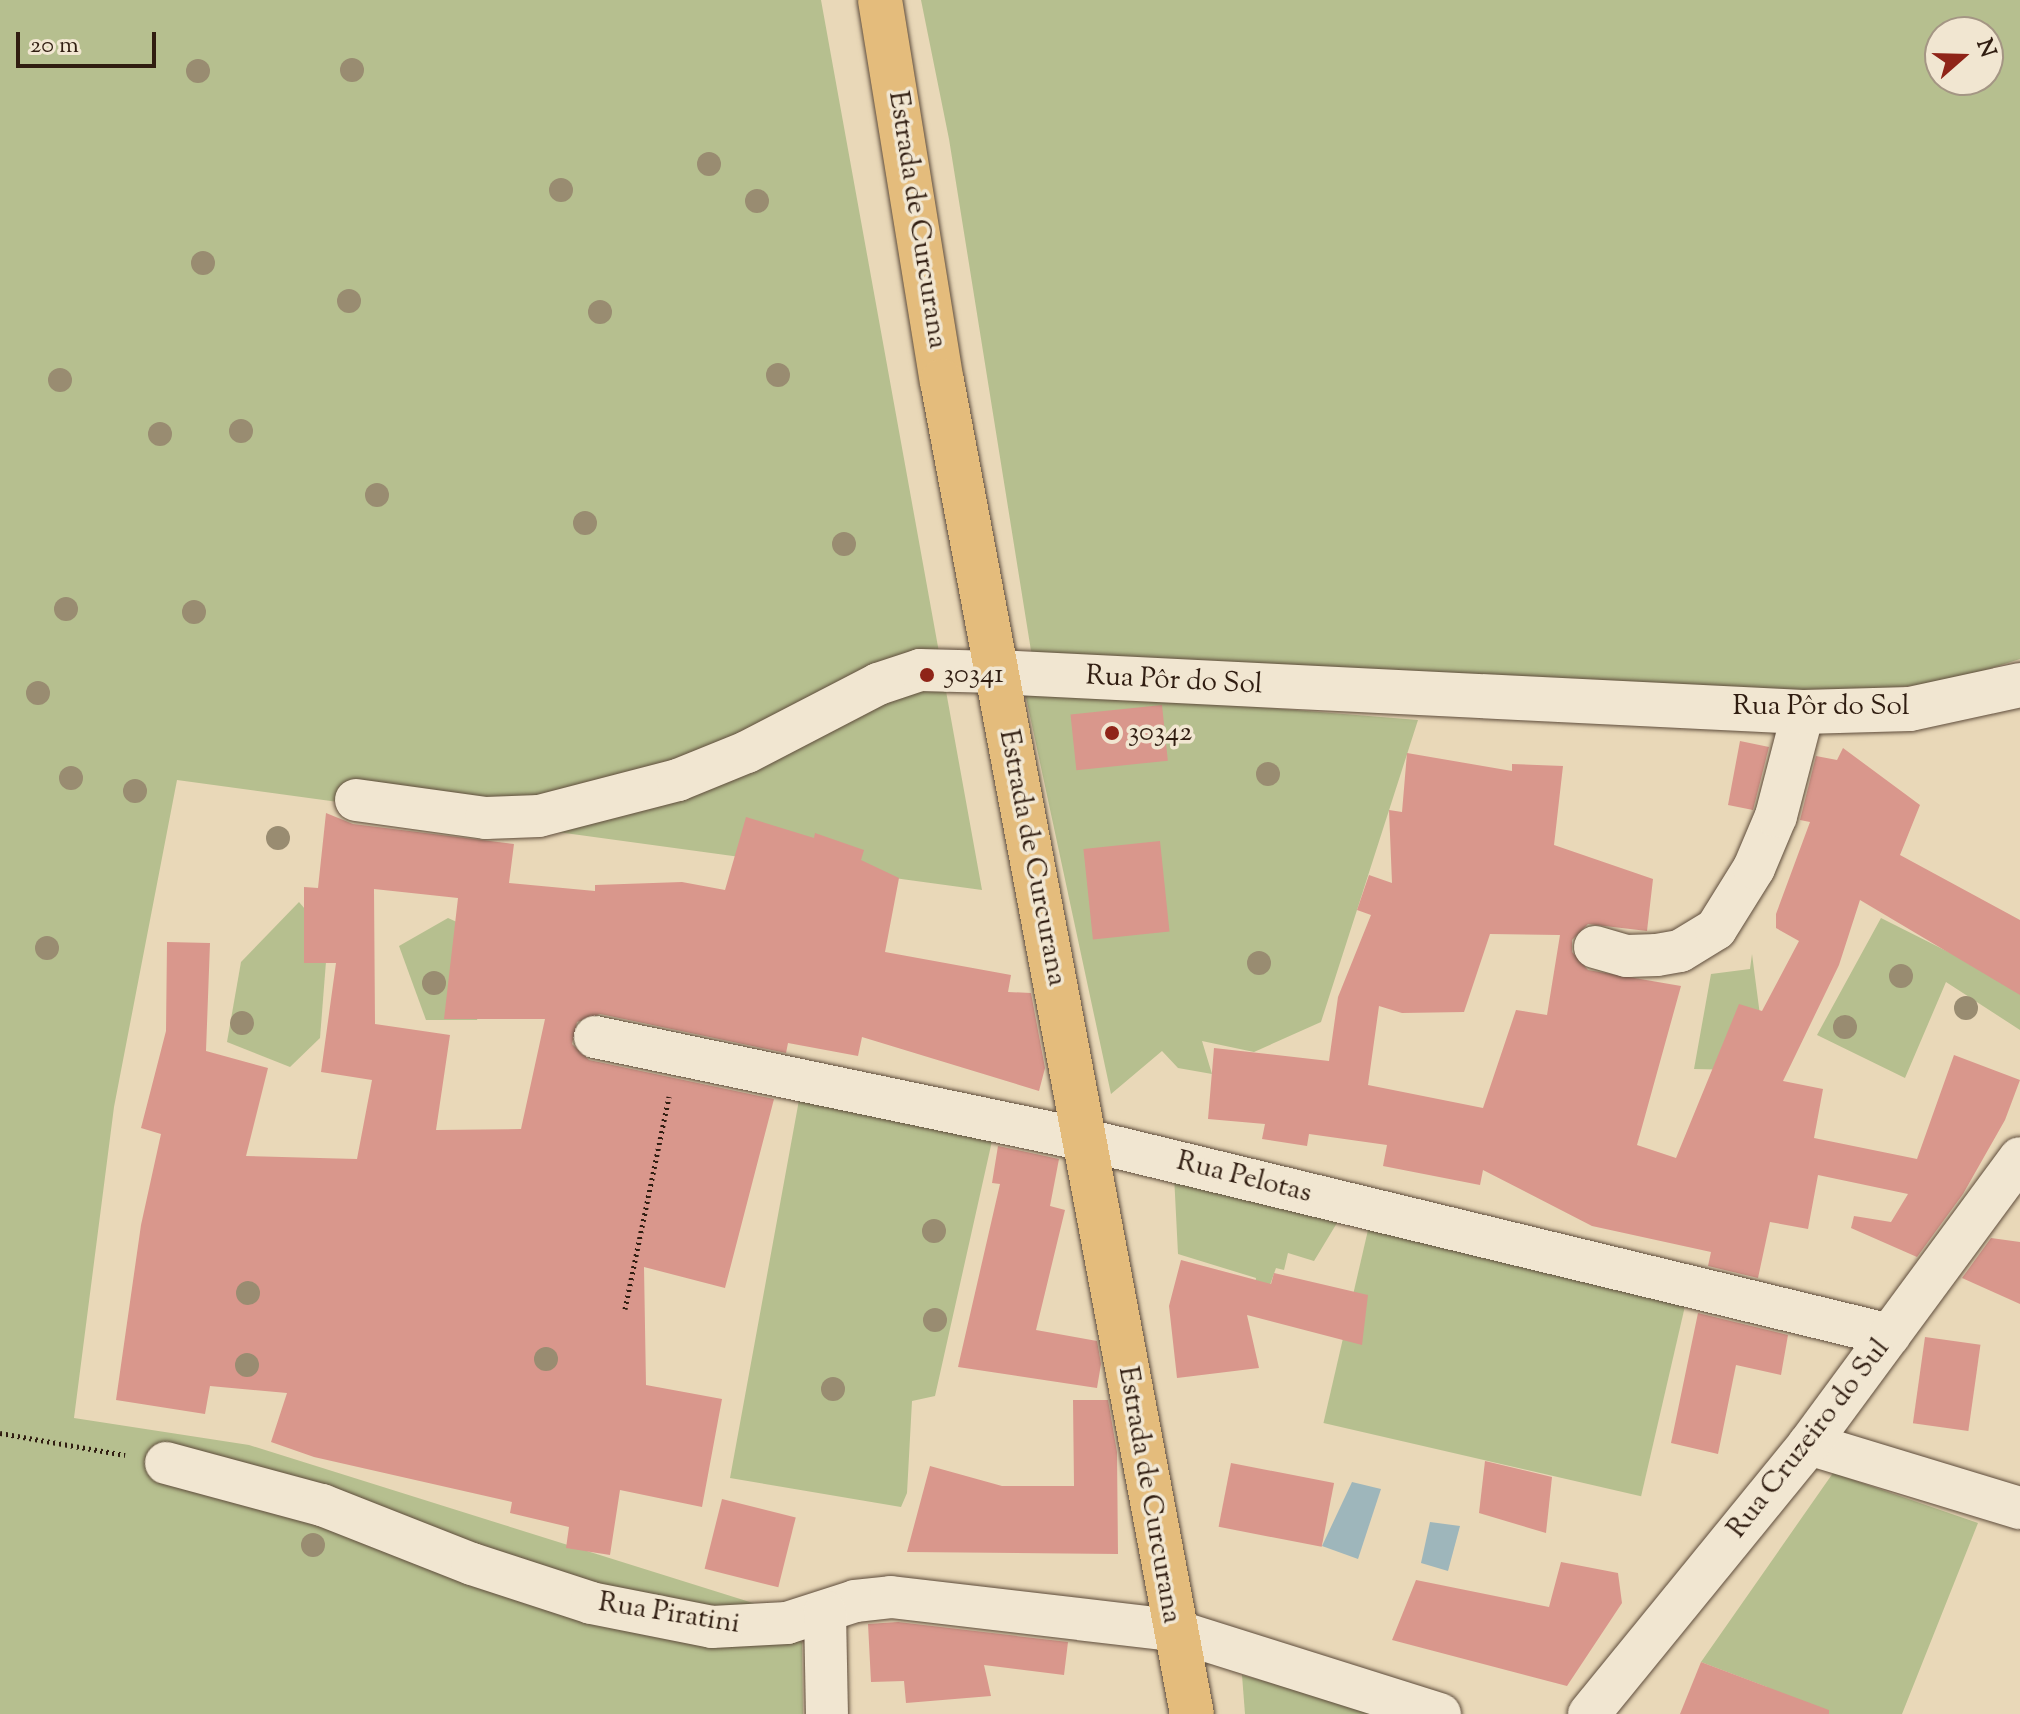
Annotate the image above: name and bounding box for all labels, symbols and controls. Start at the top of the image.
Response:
scale bar [20,16,160,66]
north arrow [1924,16,2004,96]
text: 20 m [30,29,79,63]
text: N [1967,35,2003,62]
street label: Estrada de Curcurana [880,89,954,351]
place label: 30341 [943,658,1004,692]
street label: Rua Pôr do Sol [1085,660,1263,702]
marker: 30341 [918,666,936,684]
street label: Rua Pôr do Sol [1732,690,1910,724]
place label: 30342 [1128,716,1192,750]
marker: 30342 [1103,724,1121,742]
street label: Estrada de Curcurana [991,727,1073,989]
street label: Rua Pelotas [1173,1145,1315,1211]
street label: Rua Cruzeiro do Sul [1721,1333,1897,1545]
street label: Estrada de Curcurana [1110,1364,1188,1626]
street label: Rua Piratini [596,1586,742,1642]

